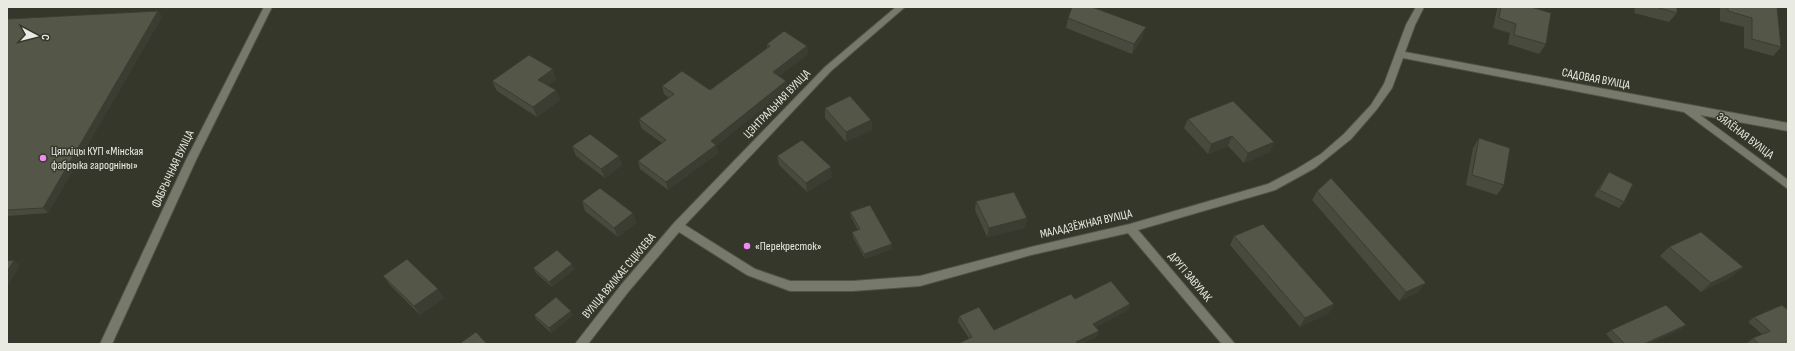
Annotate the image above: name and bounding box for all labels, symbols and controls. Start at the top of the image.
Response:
north arrow [16,16,56,56]
text: С [39,34,52,41]
street label: САДОВАЯ ВУЛІЦА [1561,65,1632,93]
street label: ЦЭНТРАЛЬНАЯ ВУЛІЦА [740,66,814,142]
street label: ЗЯЛЁНАЯ ВУЛІЦА [1713,110,1777,163]
street label: ФАБРЫЧНАЯ ВУЛІЦА [149,127,198,210]
place label: Цяпліцы КУП «Мінская фабрыка гародніны» [51,144,144,173]
marker: Цяпліцы КУП «Мінская фабрыка гародніны» [38,153,48,163]
street label: МАЛАДЗЁЖНАЯ ВУЛІЦА [1038,206,1134,242]
street label: ВУЛІЦА ВЯЛІКАЕ СЦІКЛЕВА [579,230,660,322]
place label: «Перекресток» [755,239,822,254]
marker: «Перекресток» [742,241,752,251]
street label: ДРУГІ ЗАВУЛАК [1165,249,1216,305]

